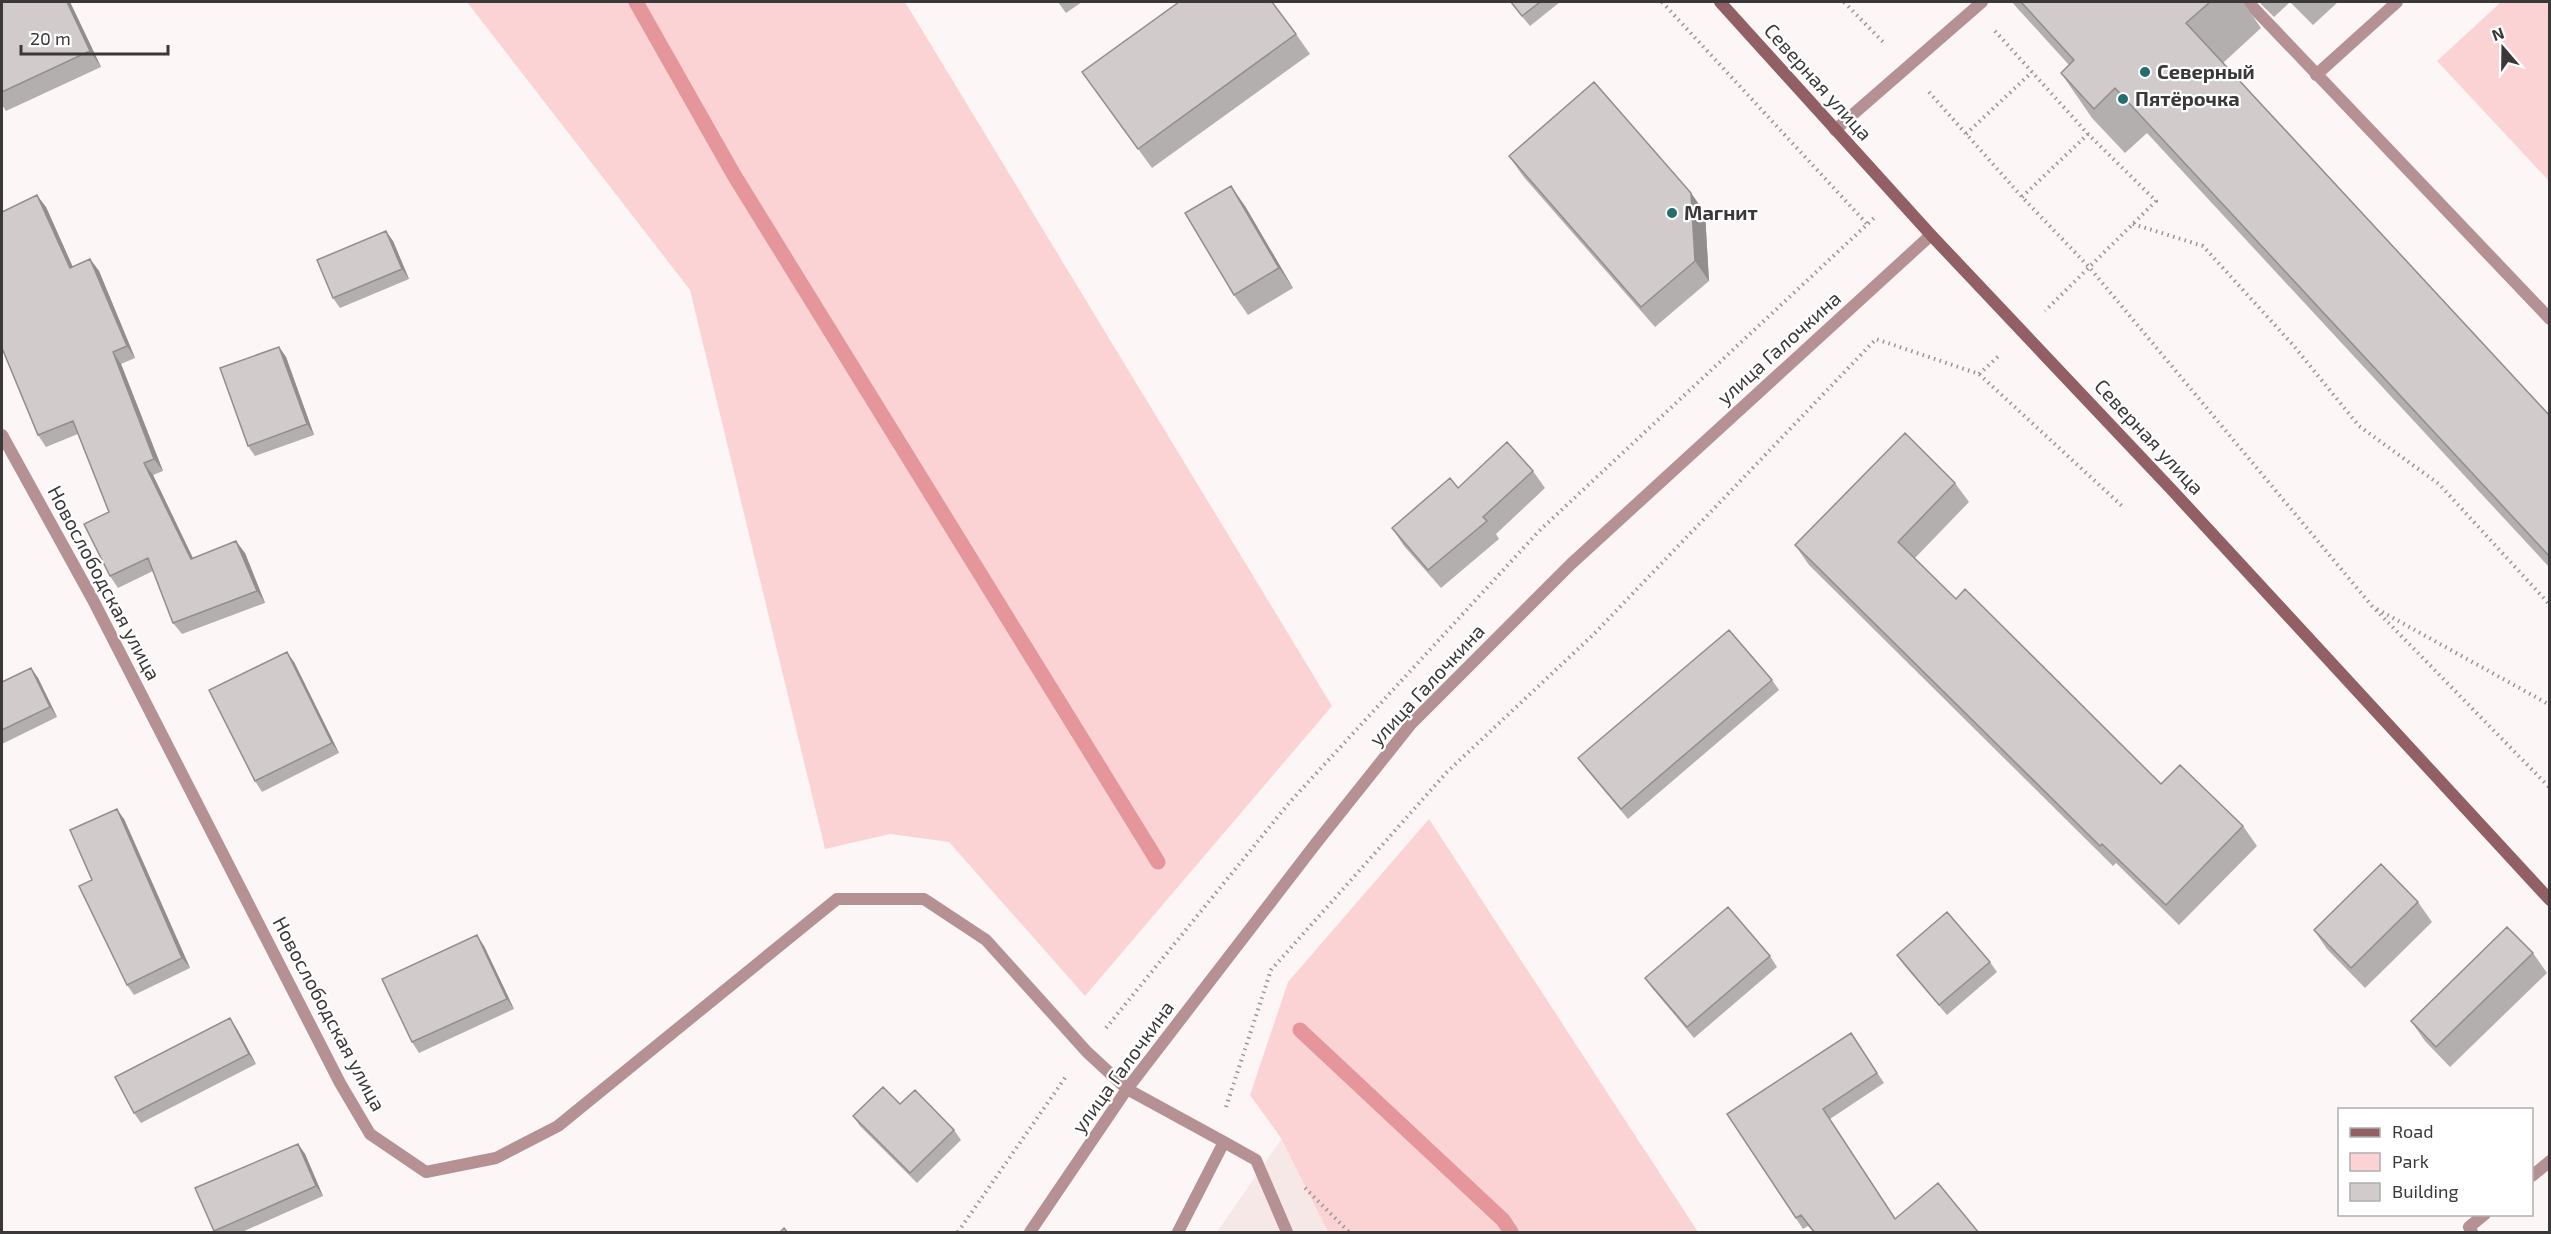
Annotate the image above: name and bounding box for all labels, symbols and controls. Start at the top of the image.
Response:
scale bar [21,18,168,56]
street label: Северная улица [1759,18,1878,146]
north arrow [2473,18,2533,78]
text: N [2489,23,2506,44]
text: 20 m [30,27,71,49]
place label: Северный [2157,59,2255,83]
marker: Северный [2138,65,2152,79]
place label: Пятёрочка [2135,86,2240,110]
marker: Пятёрочка [2116,92,2130,106]
place label: Магнит [1684,200,1758,224]
marker: Магнит [1665,206,1679,220]
street label: улица Галочкина [1712,286,1846,410]
street label: Северная улица [2089,373,2209,500]
street label: Новослободская улица [43,481,166,684]
street label: улица Галочкина [1364,618,1490,751]
street label: Новослободская улица [268,912,391,1115]
street label: улица Галочкина [1066,995,1179,1138]
legend [2338,1108,2533,1216]
text: Road [2392,1120,2433,1142]
text: Park [2392,1150,2429,1172]
text: Building [2392,1180,2459,1202]

